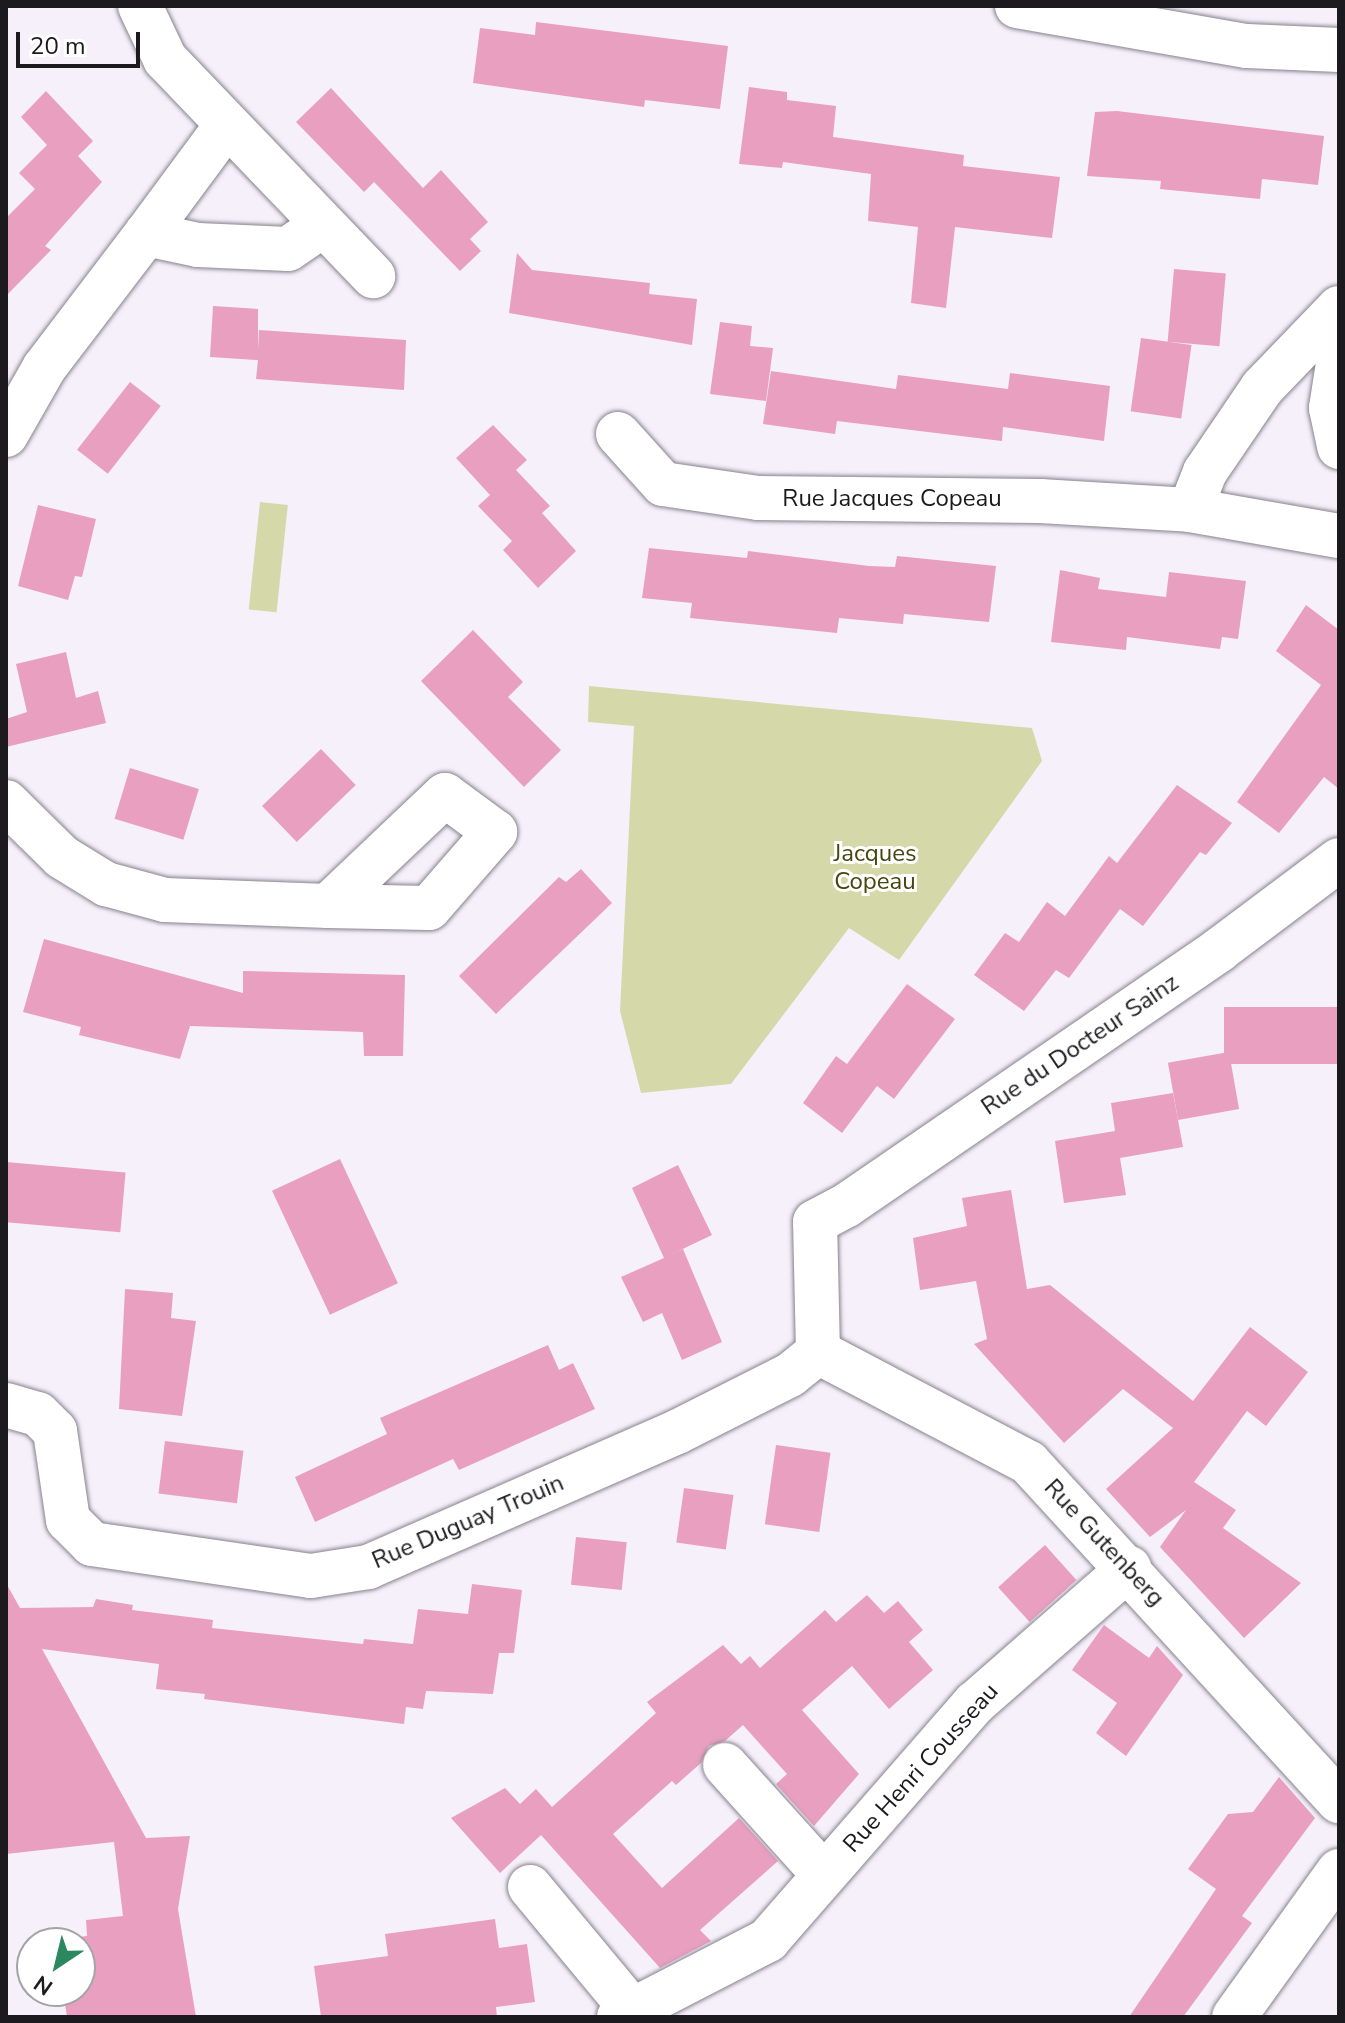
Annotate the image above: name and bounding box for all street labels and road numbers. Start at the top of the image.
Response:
street label: Rue Jacques Copeau [782,485,1002,513]
street label: Rue du Docteur Sainz [976,968,1184,1122]
street label: Rue Duguay Trouin [368,1469,568,1575]
street label: Rue Gutenberg [1038,1473,1170,1613]
street label: Rue Henri Cousseau [837,1678,1005,1858]

